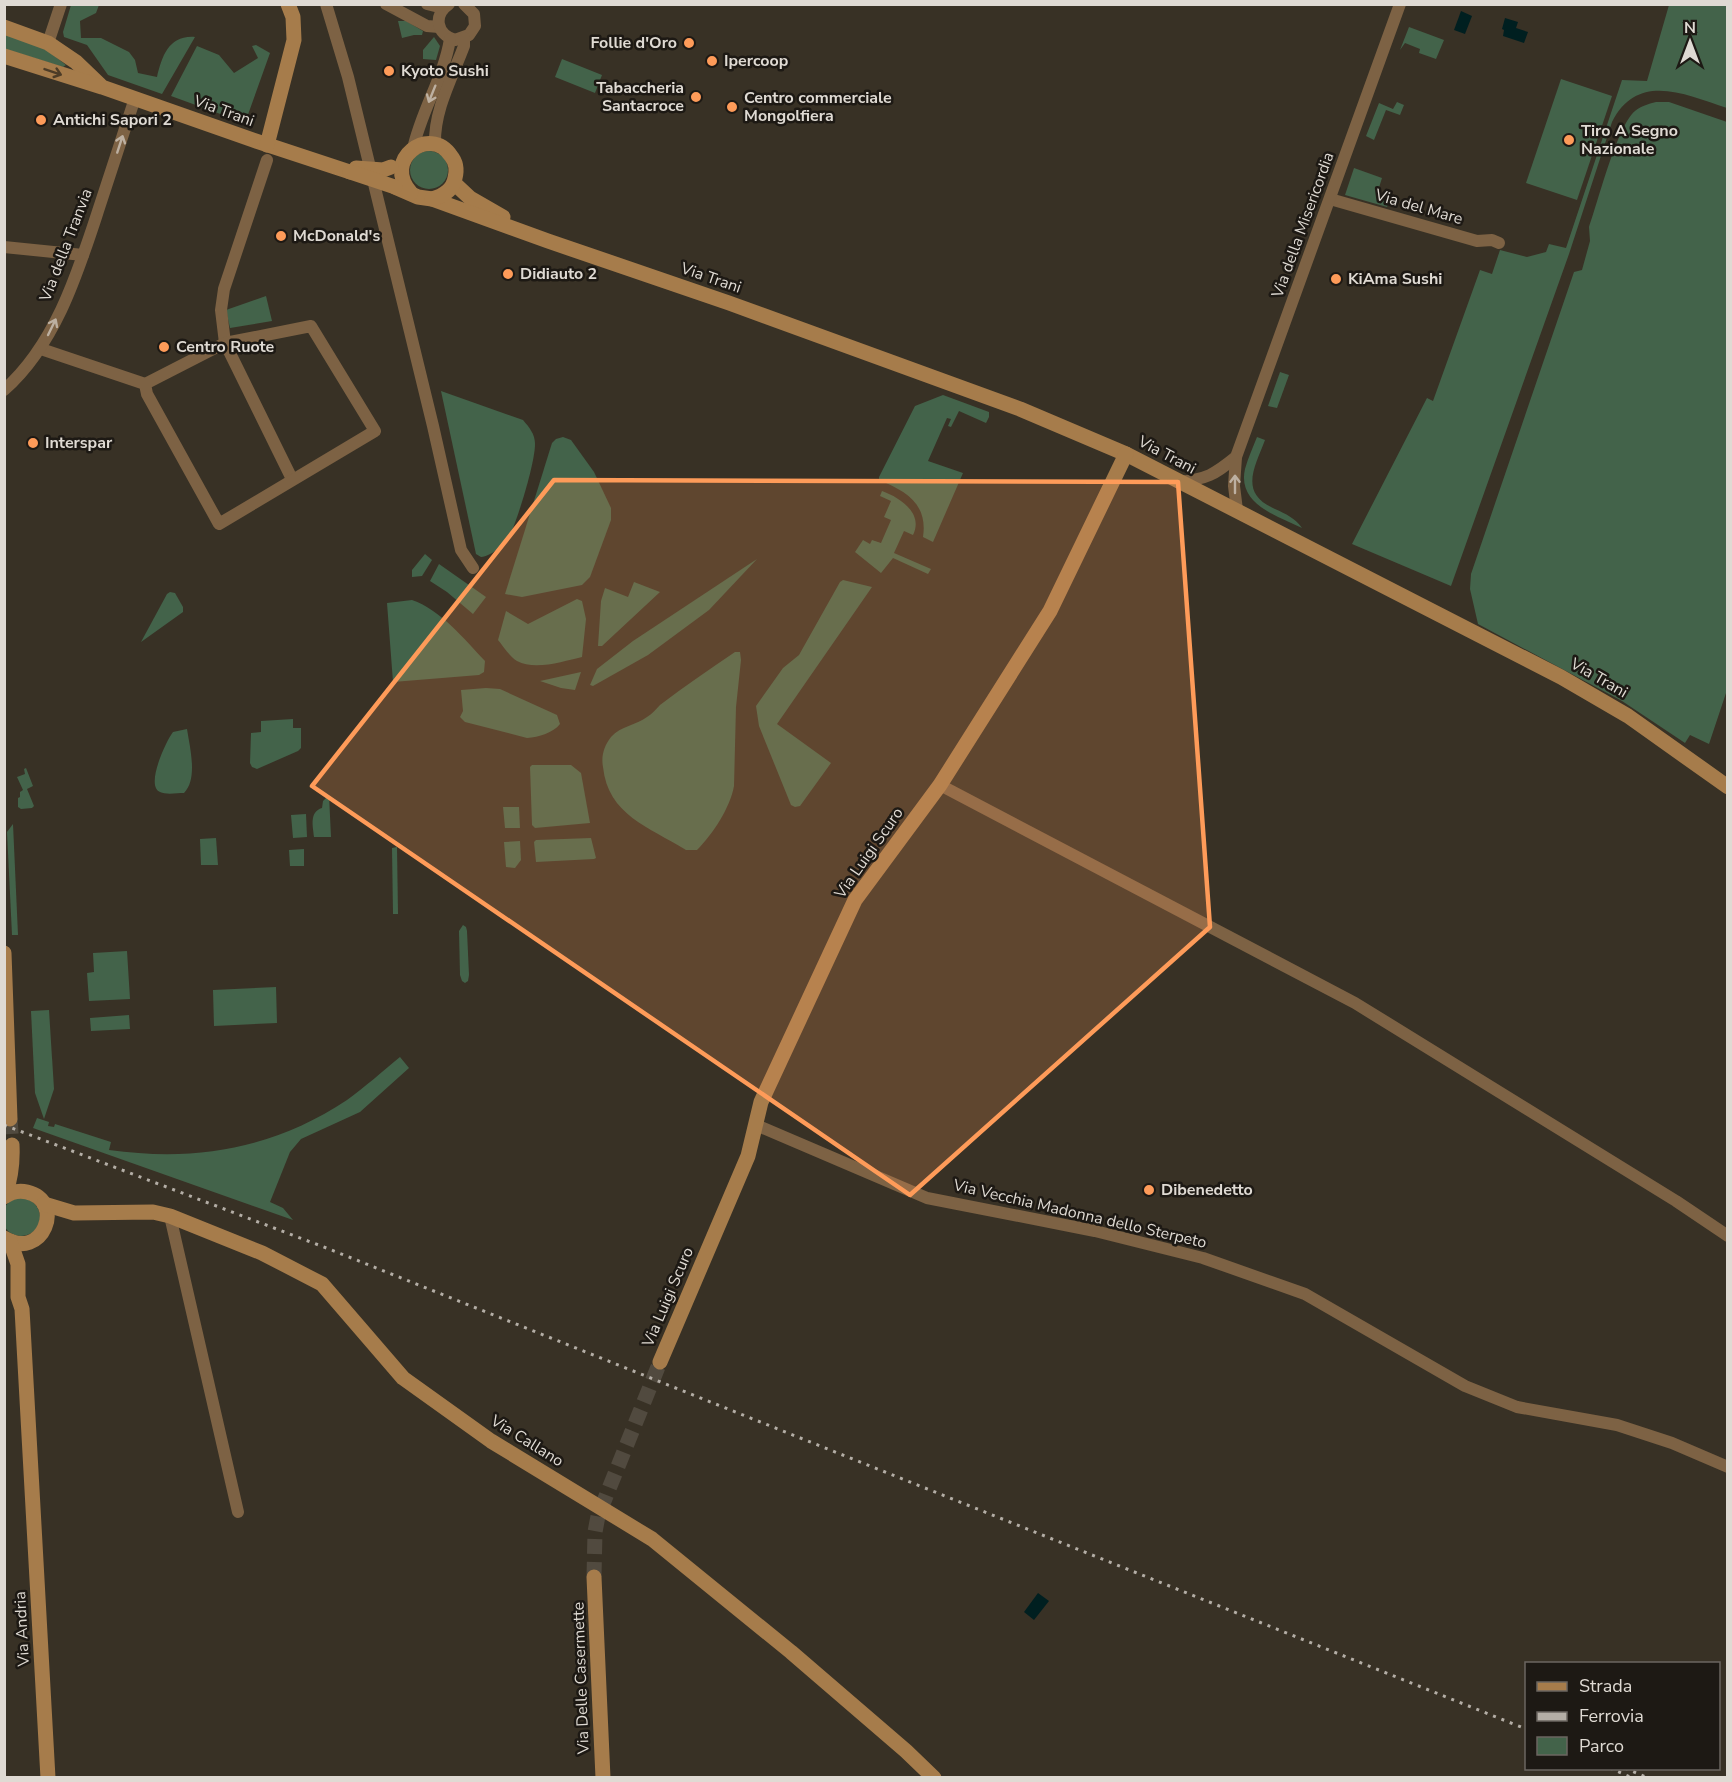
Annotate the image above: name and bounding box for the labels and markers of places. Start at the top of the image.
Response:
place label: Follie d'Oro [590,32,677,54]
marker: Follie d'Oro [682,36,696,50]
place label: Ipercoop [724,50,788,72]
marker: Ipercoop [705,54,719,68]
place label: Kyoto Sushi [401,60,489,82]
marker: Kyoto Sushi [382,64,396,78]
place label: Tabaccheria Santacroce [596,77,684,117]
place label: Centro commerciale Mongolfiera [744,87,892,127]
marker: Tabaccheria Santacroce [689,90,703,104]
marker: Centro commerciale Mongolfiera [725,100,739,114]
place label: Antichi Sapori 2 [53,109,172,131]
marker: Antichi Sapori 2 [34,113,48,127]
place label: Tiro A Segno Nazionale [1581,120,1678,160]
marker: Tiro A Segno Nazionale [1562,133,1576,147]
place label: McDonald's [293,225,380,247]
marker: McDonald's [274,229,288,243]
place label: Didiauto 2 [520,263,597,285]
marker: Didiauto 2 [501,267,515,281]
place label: KiAma Sushi [1348,268,1442,290]
marker: KiAma Sushi [1329,272,1343,286]
place label: Centro Ruote [176,336,275,358]
marker: Centro Ruote [157,340,171,354]
place label: Interspar [45,432,113,454]
marker: Interspar [26,436,40,450]
place label: Dibenedetto [1161,1179,1253,1201]
marker: Dibenedetto [1142,1183,1156,1197]

